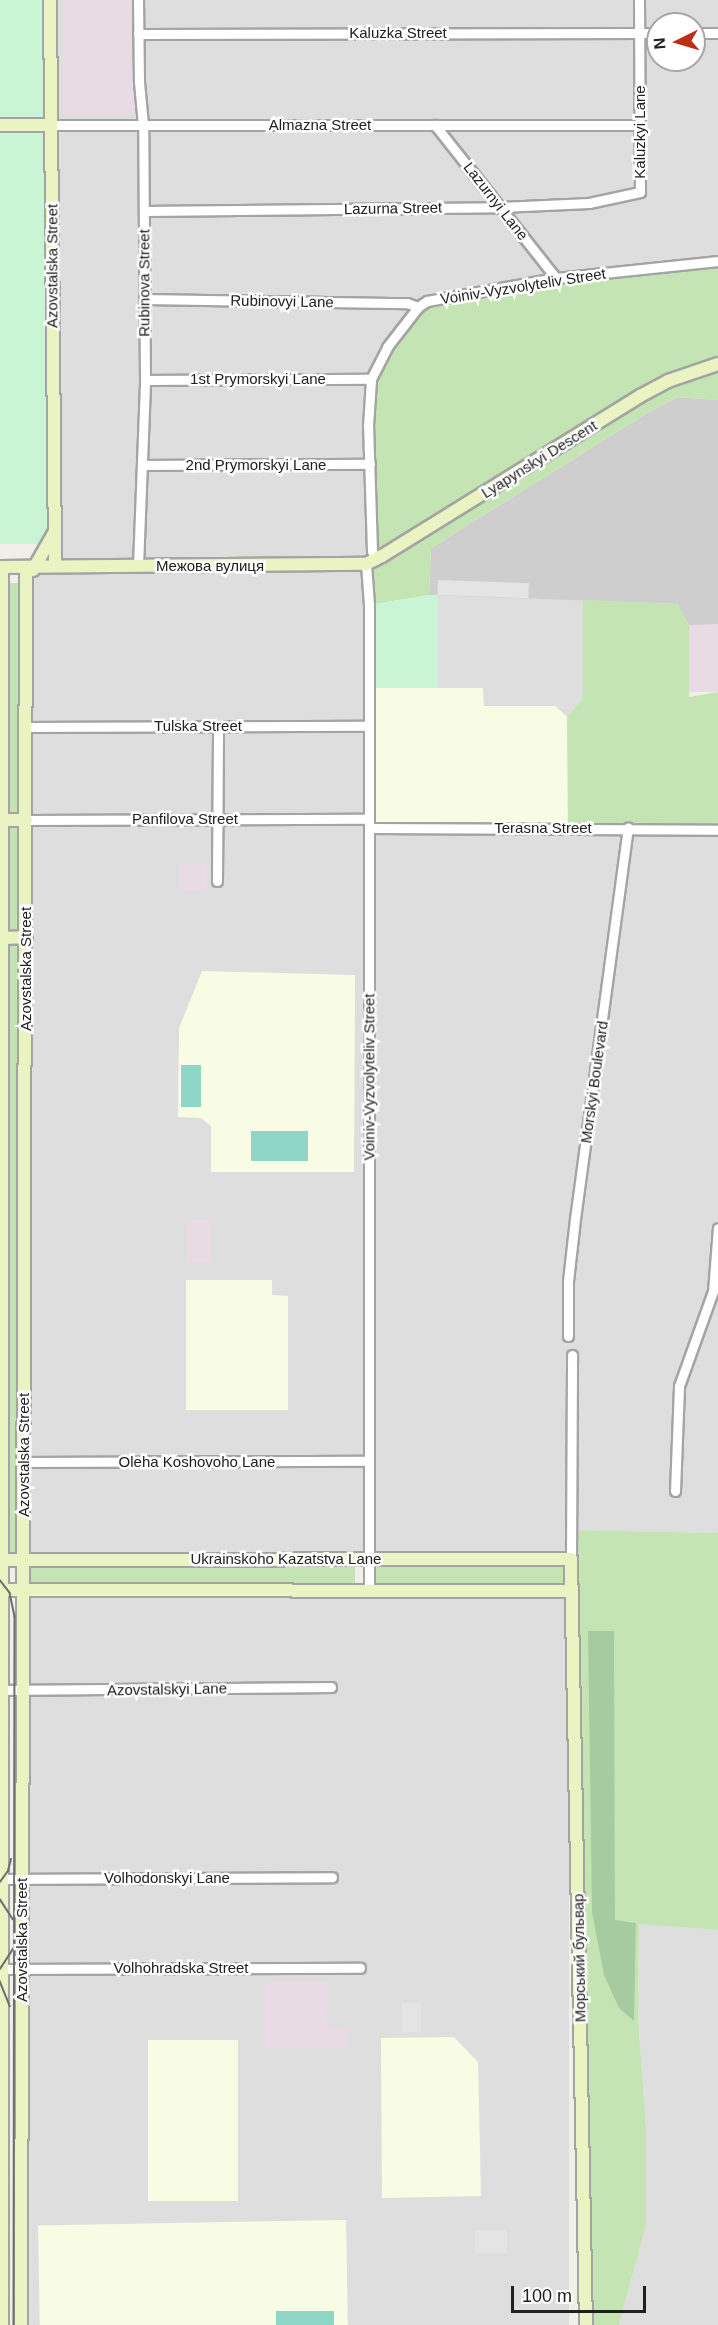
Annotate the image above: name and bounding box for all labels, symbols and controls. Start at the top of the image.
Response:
north arrow [646,12,706,72]
street label: Kaluzka Street [349,24,447,42]
text: N [651,37,669,50]
street label: Kaluzkyi Lane [631,85,649,179]
street label: Almazna Street [269,116,371,134]
street label: Lazurnyi Lane [460,158,532,244]
street label: Lazurna Street [344,198,442,218]
street label: Azovstalska Street [43,204,61,328]
street label: Rubinova Street [135,229,153,337]
street label: Voiniv-Vyzvolyteliv Street [439,264,607,308]
street label: Rubinovyi Lane [230,291,334,311]
street label: 1st Prymorskyi Lane [190,370,326,388]
street label: Lyapynskyi Descent [478,416,600,502]
street label: 2nd Prymorskyi Lane [186,456,326,474]
street label: Межова вулиця [156,557,264,575]
street label: Tulska Street [154,717,242,735]
street label: Panfilova Street [132,810,238,828]
street label: Terasna Street [494,819,592,837]
street label: Azovstalska Street [17,907,35,1031]
street label: Voiniv-Vyzvolyteliv Street [360,993,378,1161]
street label: Morskyi Boulevard [577,1020,611,1144]
street label: Azovstalska Street [15,1393,33,1517]
street label: Oleha Koshovoho Lane [119,1453,275,1471]
street label: Ukrainskoho Kazatstva Lane [191,1550,381,1568]
street label: Azovstalskyi Lane [107,1679,227,1699]
street label: Volhodonskyi Lane [104,1869,230,1887]
street label: Azovstalska Street [13,1878,31,2002]
street label: Морський бульвар [569,1894,589,2022]
street label: Volhohradska Street [113,1959,249,1977]
scale bar [514,2274,649,2312]
text: 100 m [522,2286,572,2306]

